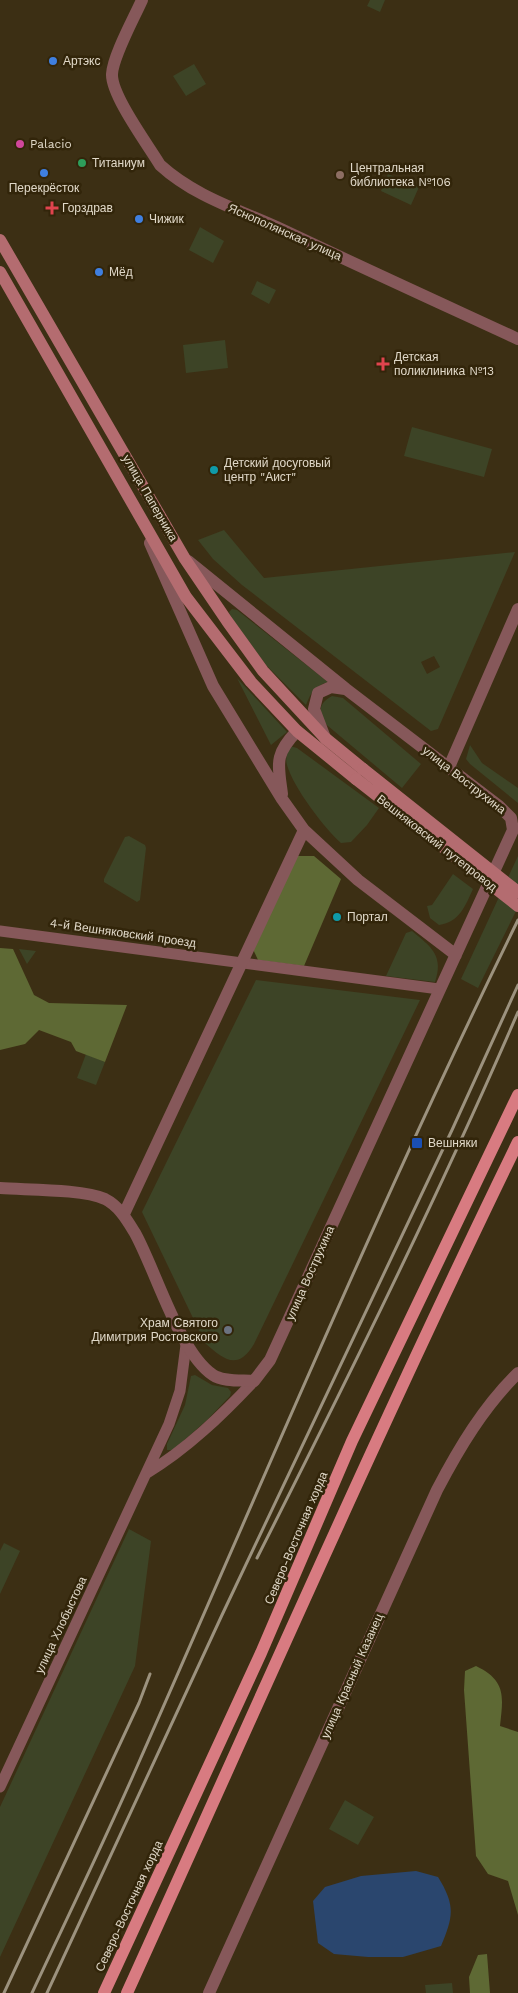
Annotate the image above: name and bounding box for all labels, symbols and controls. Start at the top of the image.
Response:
place label: Артэкс [63,54,100,68]
marker: Артэкс [47,55,59,67]
place label: Palacio [30,137,72,151]
marker: Palacio [14,138,26,150]
place label: Титаниум [92,156,145,170]
marker: Титаниум [76,157,88,169]
place label: Центральная библиотека №106 [350,161,451,189]
marker: Перекрёсток [38,167,50,179]
marker: Центральная библиотека №106 [334,169,346,181]
place label: Перекрёсток [9,181,80,195]
place label: Горздрав [62,201,113,215]
street label: Яснополянская улица [226,201,344,263]
marker: Горздрав [46,202,58,214]
place label: Чижик [149,212,184,226]
marker: Чижик [133,213,145,225]
place label: Мёд [109,265,133,279]
marker: Мёд [93,266,105,278]
place label: Детская поликлиника №13 [394,350,494,378]
marker: Детская поликлиника №13 [376,357,390,371]
street label: улица Паперника [120,452,181,544]
place label: Детский досуговый центр "Аист" [224,456,331,484]
marker: Детский досуговый центр "Аист" [208,464,220,476]
street label: улица Вострухина [420,743,509,817]
street label: Вешняковский путепровод [374,792,500,894]
place label: Портал [347,910,388,924]
marker: Портал [331,911,343,923]
street label: 4-й Вешняковский проезд [49,916,197,950]
marker: Вешняки [410,1136,424,1150]
place label: Вешняки [428,1136,477,1150]
street label: улица Вострухина [283,1223,337,1322]
place label: Храм Святого Димитрия Ростовского [91,1316,218,1344]
marker: Храм Святого Димитрия Ростовского [222,1324,234,1336]
street label: Северо-Восточная хорда [262,1469,330,1607]
street label: улица Хлобыстова [32,1574,90,1676]
street label: улица Красный Казанец [318,1611,386,1741]
street label: Северо-Восточная хорда [92,1838,166,1974]

